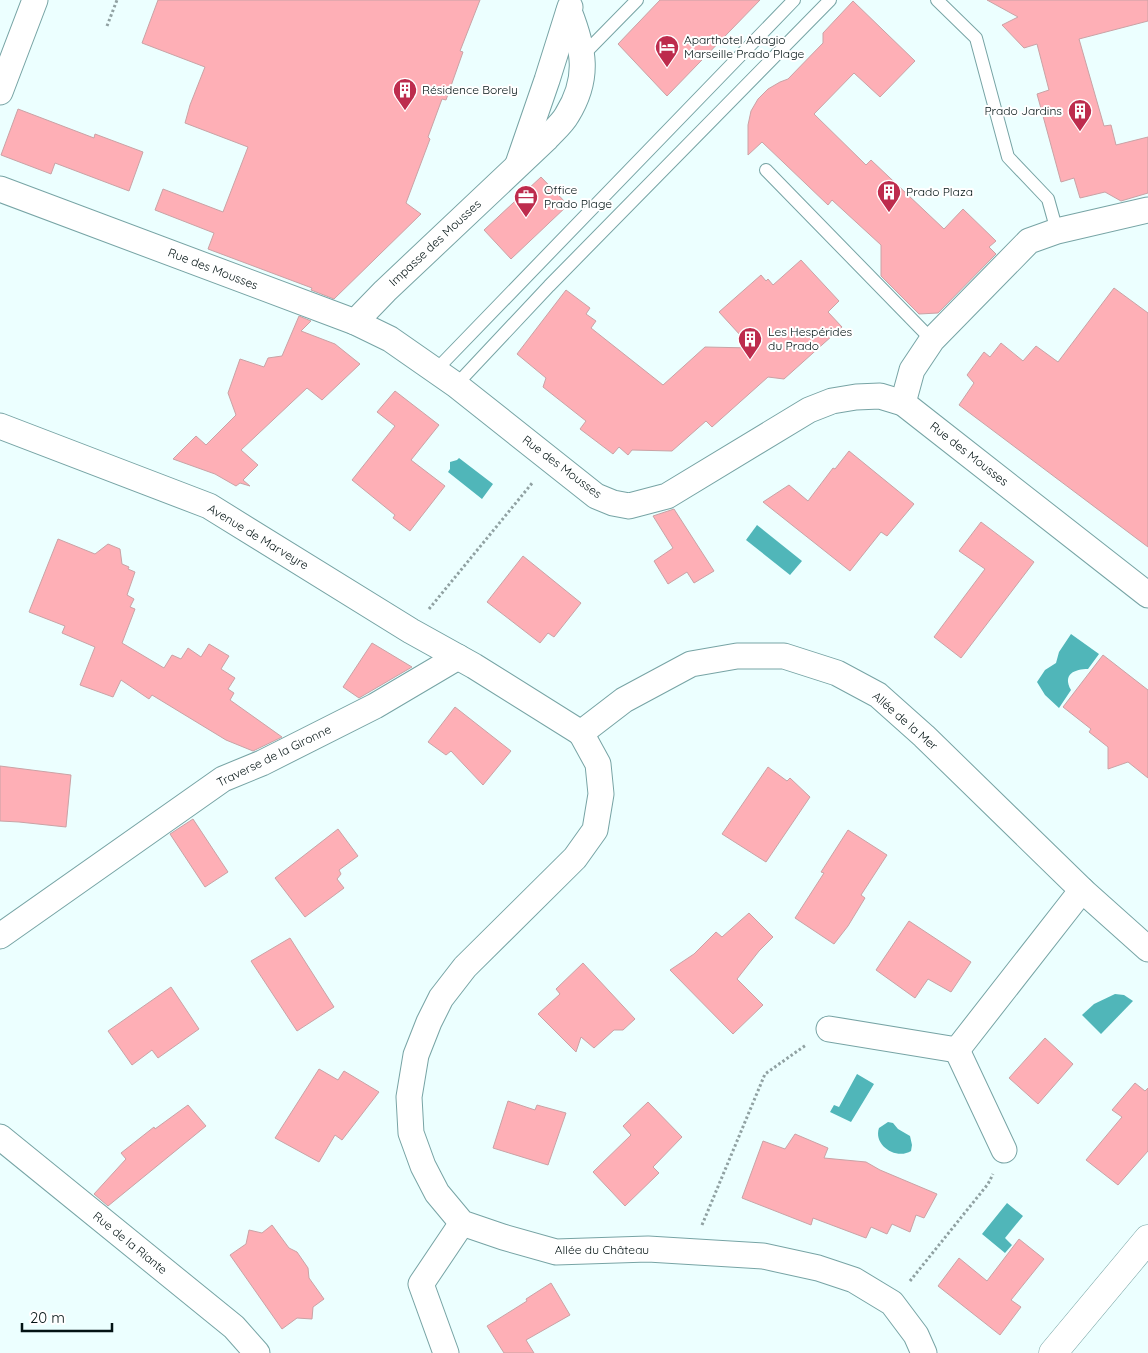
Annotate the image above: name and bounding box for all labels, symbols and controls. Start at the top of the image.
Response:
place label: Aparthotel Adagio Marseille Prado Plage [684,32,804,61]
hotel icon: Aparthotel Adagio Marseille Prado Plage [654,34,680,68]
building icon: Résidence Borely [392,77,418,111]
place label: Résidence Borely [422,82,518,97]
building icon: Prado Jardins [1067,98,1093,132]
place label: Prado Jardins [984,103,1062,118]
building icon: Prado Plaza [876,179,902,213]
place label: Office Prado Plage [544,182,612,211]
office icon: Office Prado Plage [513,184,539,218]
place label: Prado Plaza [906,184,973,199]
street label: Impasse des Mousses [386,196,484,289]
street label: Rue des Mousses [166,244,261,293]
place label: Les Hespérides du Prado [768,324,852,353]
building icon: Les Hespérides du Prado [737,326,763,360]
street label: Rue des Mousses [927,418,1012,489]
street label: Rue des Mousses [520,432,605,502]
street label: Avenue de Marveyre [205,501,312,573]
street label: Allée de la Mer [869,688,941,753]
street label: Traverse de la Gironne [214,721,334,790]
street label: Rue de la Riante [90,1208,171,1277]
street label: Allée du Château [555,1242,649,1257]
scale bar [22,1300,112,1332]
text: 20 m [30,1308,65,1327]

